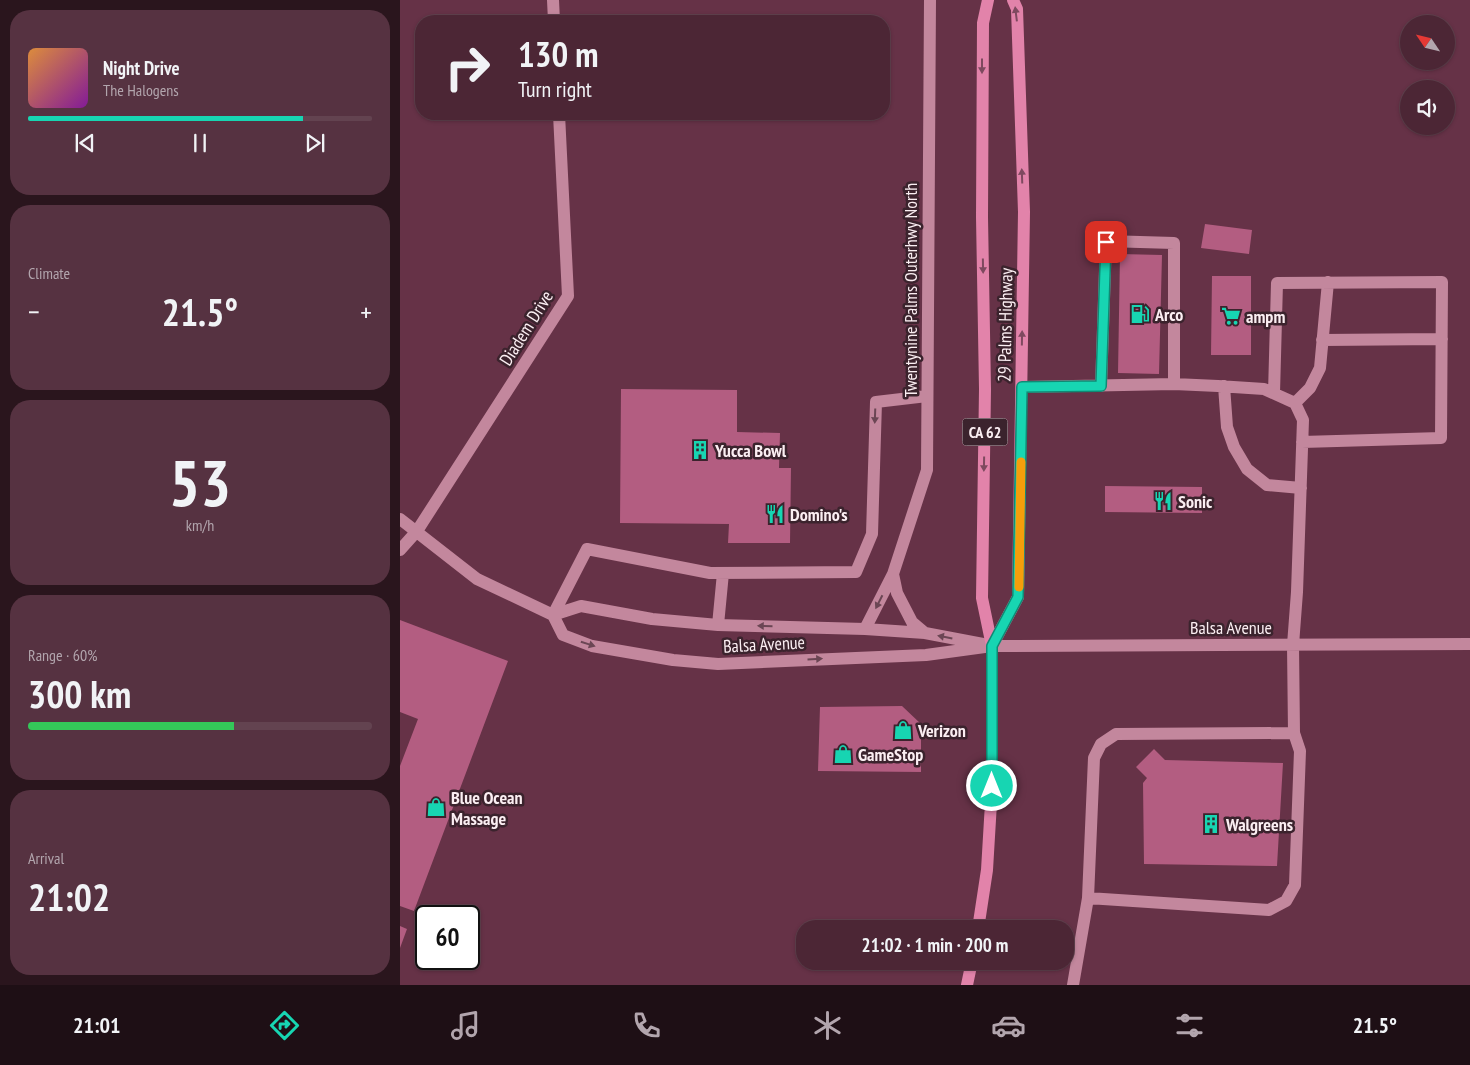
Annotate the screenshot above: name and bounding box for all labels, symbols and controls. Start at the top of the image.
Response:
one-way arrow [1012,5,1020,21]
north arrow [1400,15,1455,70]
map controls [1400,15,1455,135]
text: 130 m [518,31,599,77]
icon: right [435,35,500,100]
text: Night Drive [103,56,180,80]
one-way arrow [978,58,986,74]
text: Turn right [518,75,592,103]
text: The Halogens [103,80,179,100]
button: sound [1400,80,1455,135]
icon: previous [71,129,99,157]
icon: pause [186,129,214,157]
icon: next [301,129,329,157]
one-way arrow [1018,168,1026,184]
street label: Twentynine Palms Outerhwy North [899,183,922,397]
pin [1085,221,1127,263]
icon: arrive [1092,228,1120,256]
one-way arrow [979,258,987,274]
text: Climate [28,263,70,283]
street label: 29 Palms Highway [993,267,1018,382]
street label: Diadem Drive [494,286,558,370]
text: 21.5° [162,287,238,336]
text: − [28,293,40,330]
text: + [360,293,372,330]
fuel station icon: Arco [1129,303,1151,325]
place label: Arco [1154,303,1183,326]
supermarket icon: ampm [1220,305,1242,327]
place label: ampm [1246,305,1285,328]
one-way arrow [1018,330,1026,346]
one-way arrow [871,408,879,424]
road number: CA 62 [962,418,1008,446]
building icon: Yucca Bowl [689,439,711,461]
place label: Yucca Bowl [714,439,787,462]
text: 53 [169,440,231,524]
one-way arrow [980,456,988,472]
restaurant icon: Sonic [1152,490,1174,512]
place label: Sonic [1178,490,1213,513]
restaurant icon: Domino's [764,503,786,525]
place label: Domino's [790,503,848,526]
text: km/h [186,515,214,535]
one-way arrow [875,594,883,609]
street label: Balsa Avenue [1190,616,1272,639]
one-way arrow [757,622,773,630]
street label: Balsa Avenue [722,630,806,658]
one-way arrow [936,632,952,640]
one-way arrow [581,640,596,648]
text: Range · 60% [28,645,97,665]
one-way arrow [807,654,823,662]
text: 300 km [28,669,131,718]
shop icon: Verizon [892,719,914,741]
place label: Verizon [917,719,966,742]
shop icon: GameStop [832,743,854,765]
place label: GameStop [858,743,923,766]
position arrow [965,759,1017,811]
place label: Blue Ocean Massage [451,786,523,830]
shop icon: Blue Ocean Massage [425,796,447,818]
building icon: Walgreens [1200,813,1222,835]
place label: Walgreens [1225,813,1293,836]
text: Arrival [28,848,64,868]
text: 21:02 [28,872,110,921]
speed limit sign: 60 [415,905,480,970]
text: 21:02 · 1 min · 200 m [862,933,1008,957]
icon: directions [267,1008,302,1043]
icon: music [448,1008,483,1043]
icon: phone [629,1008,664,1043]
icon: climate [810,1008,845,1043]
icon: car [991,1008,1026,1043]
icon: filters [1172,1008,1207,1043]
text: 21:01 [73,1011,121,1039]
text: 21.5° [1353,1011,1397,1039]

